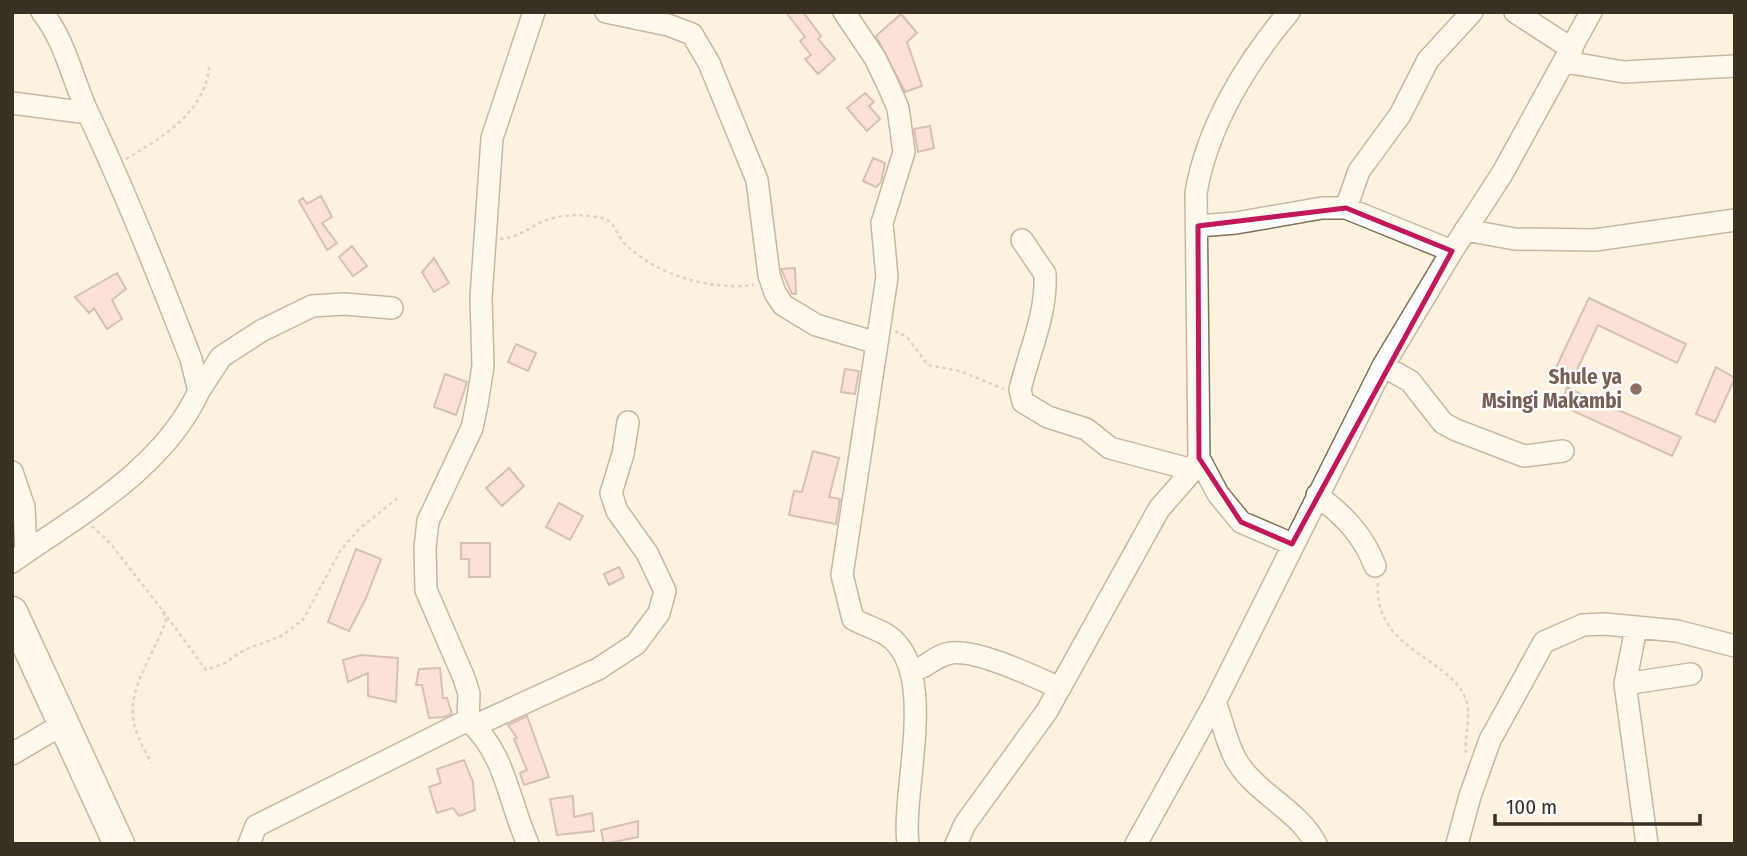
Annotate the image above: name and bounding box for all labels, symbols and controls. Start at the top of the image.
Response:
place label: Shule ya Msingi Makambi [1482,364,1622,414]
marker: Shule ya Msingi Makambi [1628,381,1644,397]
scale bar [1495,782,1700,826]
text: 100 m [1506,794,1557,820]

